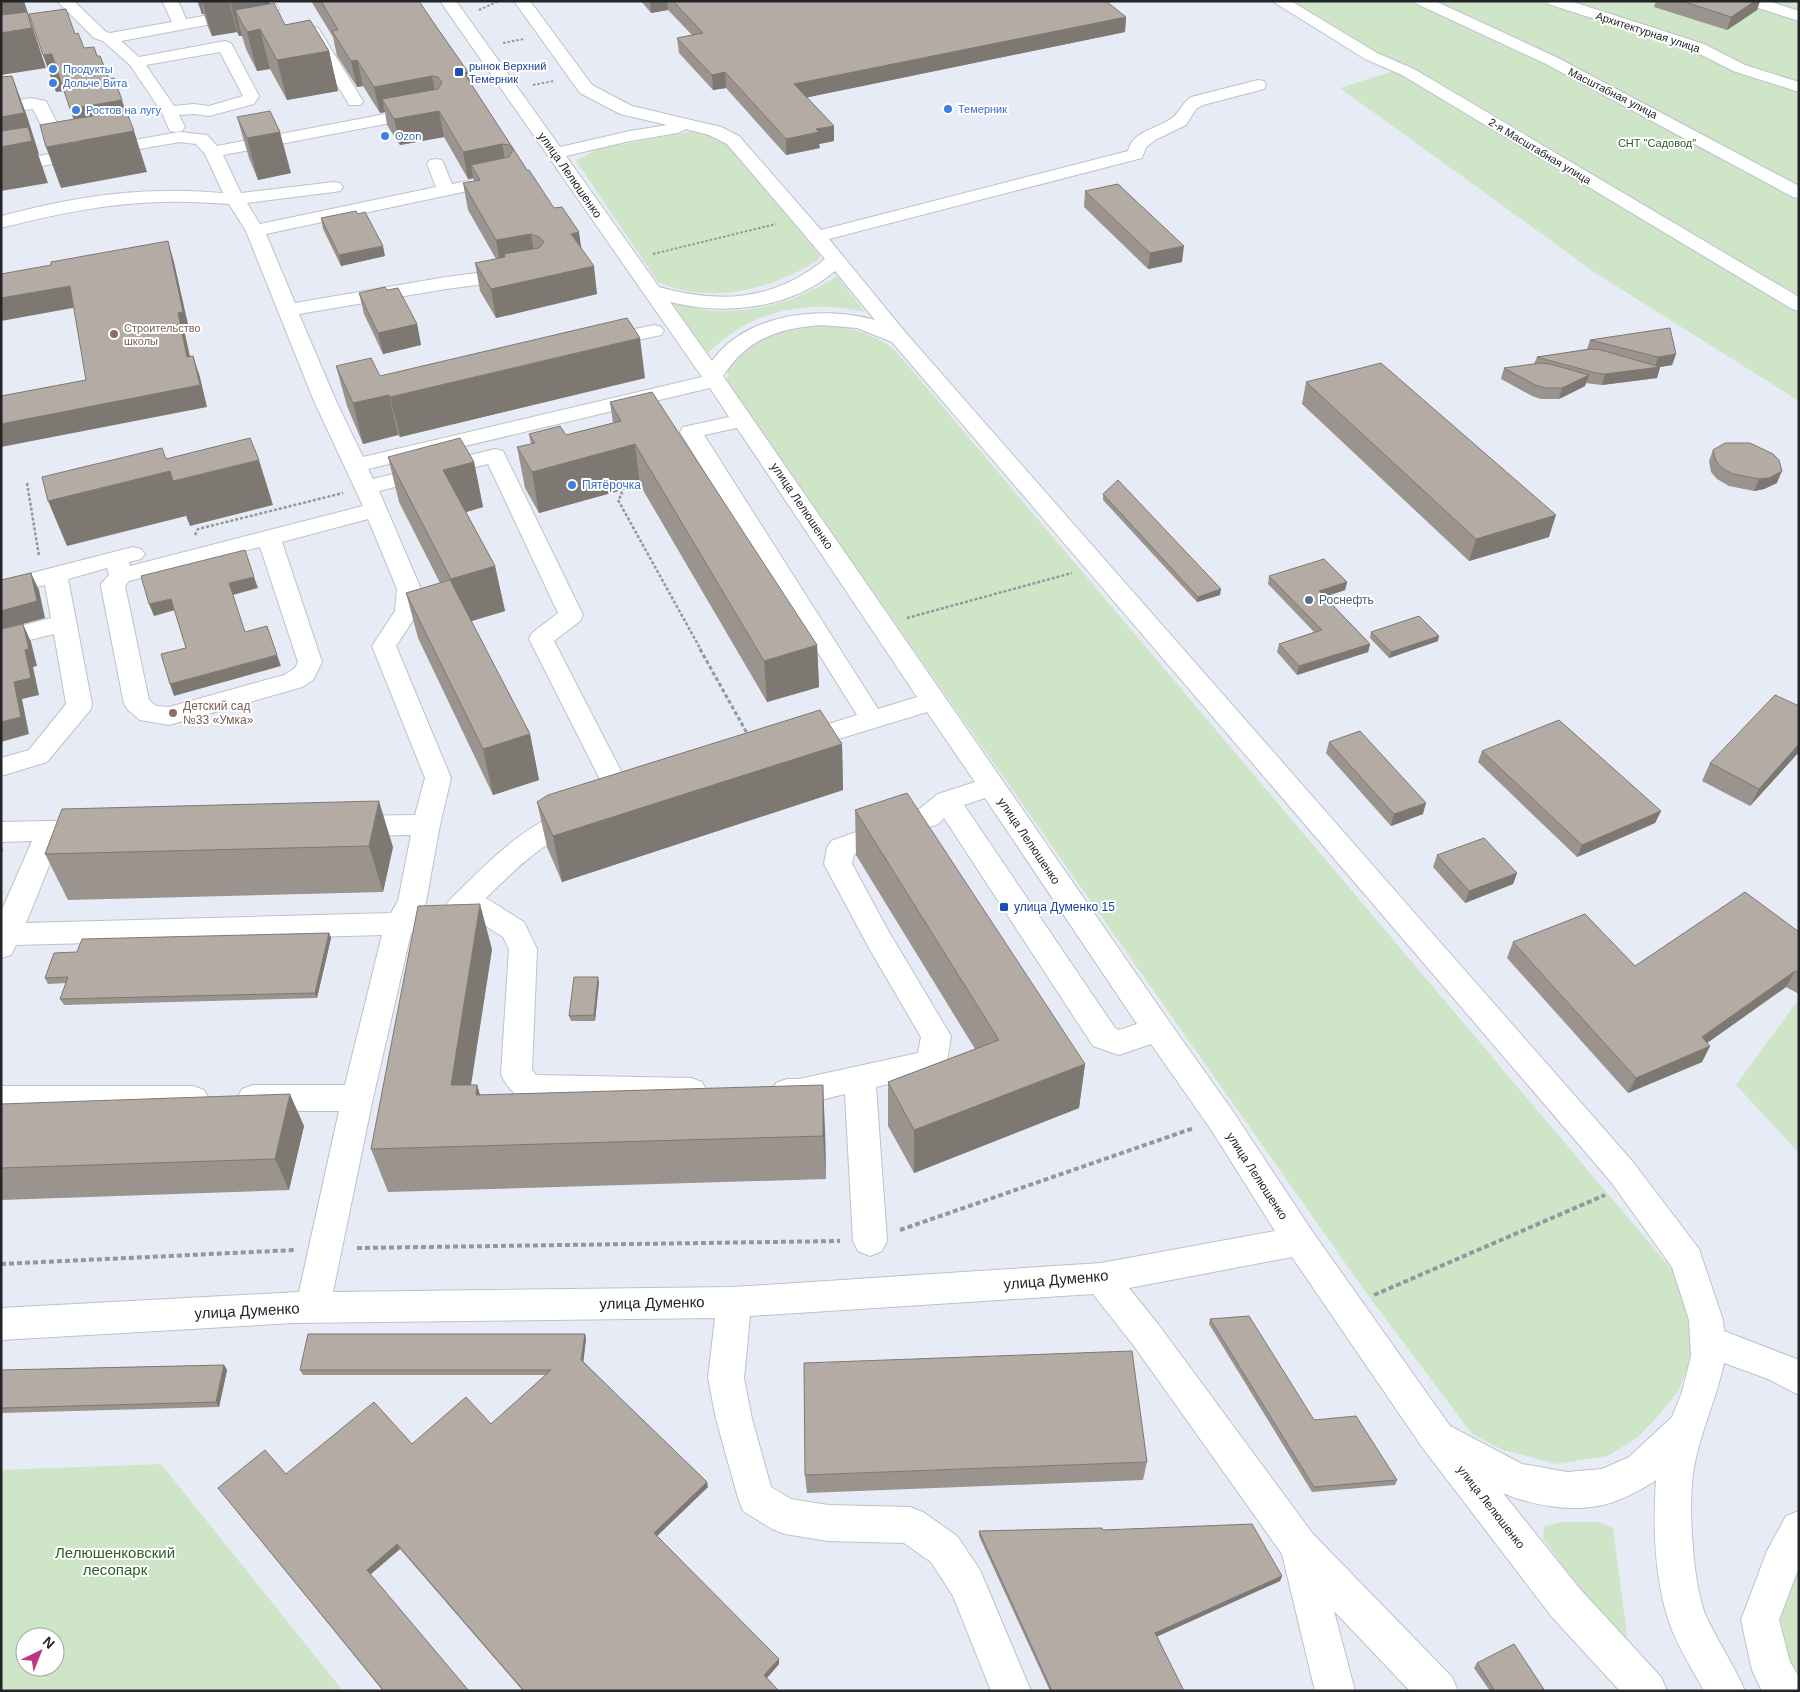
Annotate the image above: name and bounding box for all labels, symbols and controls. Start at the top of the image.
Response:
street label: Архитектурная улица [1594,9,1703,55]
place label: рынок Верхний Темерник [469,60,546,85]
marker: Продукты [47,63,59,75]
place label: Продукты [63,63,113,75]
street label: Масштабная улица [1566,65,1660,121]
marker: рынок Верхний Темерник [453,66,465,78]
marker: Дольче Вита [47,77,59,89]
place label: Дольче Вита [63,77,128,89]
marker: Темерник [942,103,954,115]
place label: Темерник [958,103,1007,115]
marker: Ростов на лугу [70,104,82,116]
place label: Ростов на лугу [86,104,162,116]
street label: 2-я Масштабная улица [1487,116,1594,187]
street label: улица Лелюшенко [535,129,605,221]
marker: Ozon [379,130,391,142]
place label: Ozon [395,130,421,142]
park label: СНТ "Садовод" [1618,137,1696,149]
place label: Строительство школы [124,322,201,347]
marker: Строительство школы [108,328,120,340]
street label: улица Лелюшенко [768,460,836,552]
place label: Пятёрочка [582,478,641,492]
marker: Пятёрочка [566,479,578,491]
place label: Роснефть [1319,593,1374,607]
marker: Роснефть [1303,594,1315,606]
place label: Детский сад №33 «Умка» [183,699,254,727]
marker: Детский сад №33 «Умка» [167,707,179,719]
street label: улица Лелюшенко [995,795,1063,887]
place label: улица Думенко 15 [1014,900,1115,914]
marker: улица Думенко 15 [998,901,1010,913]
street label: улица Лелюшенко [1223,1130,1291,1223]
street label: улица Думенко [1003,1266,1109,1293]
street label: улица Думенко [599,1293,705,1312]
street label: улица Думенко [194,1299,300,1322]
street label: улица Лелюшенко [1454,1463,1528,1552]
park label: Лелюшенковский лесопарк [55,1544,175,1578]
north arrow [15,1627,65,1677]
text: N [40,1633,58,1652]

